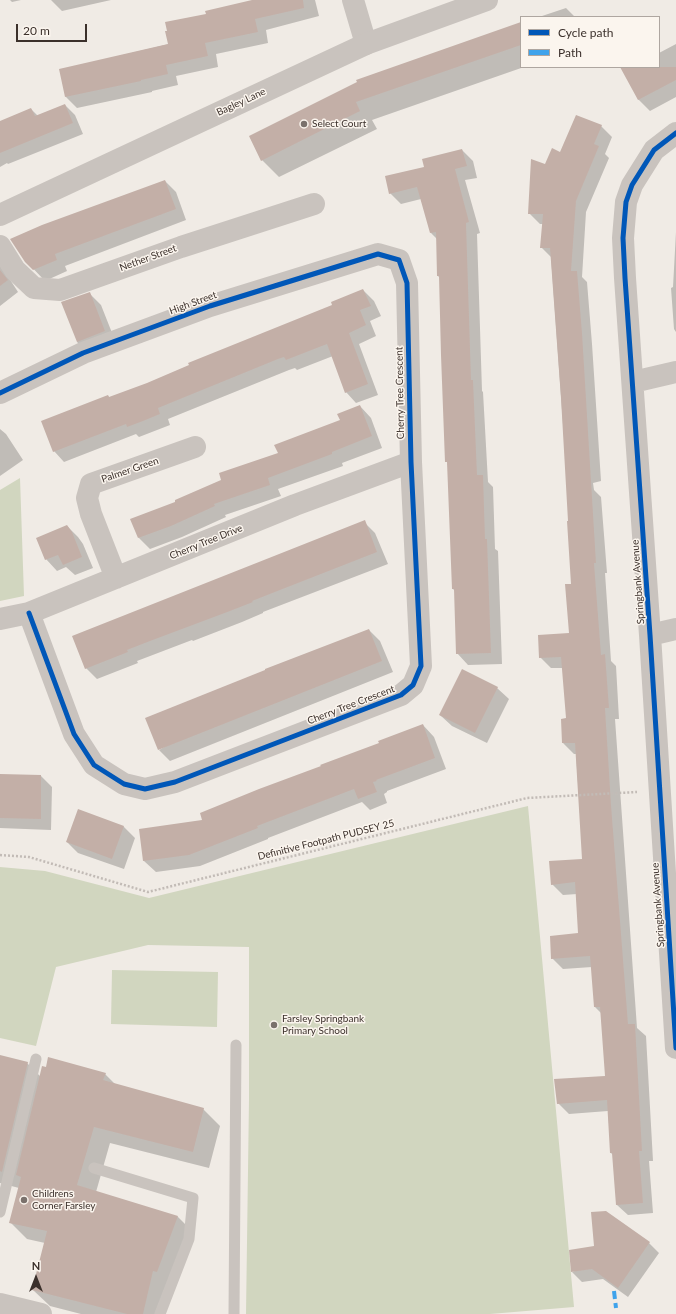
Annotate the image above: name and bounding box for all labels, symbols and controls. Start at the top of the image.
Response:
scale bar [18,16,89,42]
legend [520,16,660,68]
text: 20 m [23,23,50,38]
text: Cycle path [558,25,613,40]
text: Path [558,45,582,60]
street label: Bagley Lane [215,85,267,119]
place label: Select Court [312,118,366,130]
marker: Select Court [299,119,309,129]
street label: Nether Street [118,242,178,274]
street label: High Street [168,289,218,317]
street label: Cherry Tree Crescent [393,347,407,439]
street label: Palmer Green [100,455,160,485]
street label: Cherry Tree Drive [168,522,244,562]
street label: Springbank Avenue [629,539,647,625]
street label: Cherry Tree Crescent [306,683,396,727]
street label: Definitive Footpath PUDSEY 25 [256,817,396,863]
street label: Springbank Avenue [649,862,667,948]
place label: Farsley Springbank Primary School [282,1013,364,1036]
marker: Farsley Springbank Primary School [269,1020,279,1030]
place label: Childrens Corner Farsley [32,1188,95,1212]
marker: Childrens Corner Farsley [19,1195,29,1205]
north arrow [16,1258,56,1298]
text: N [32,1259,40,1272]

